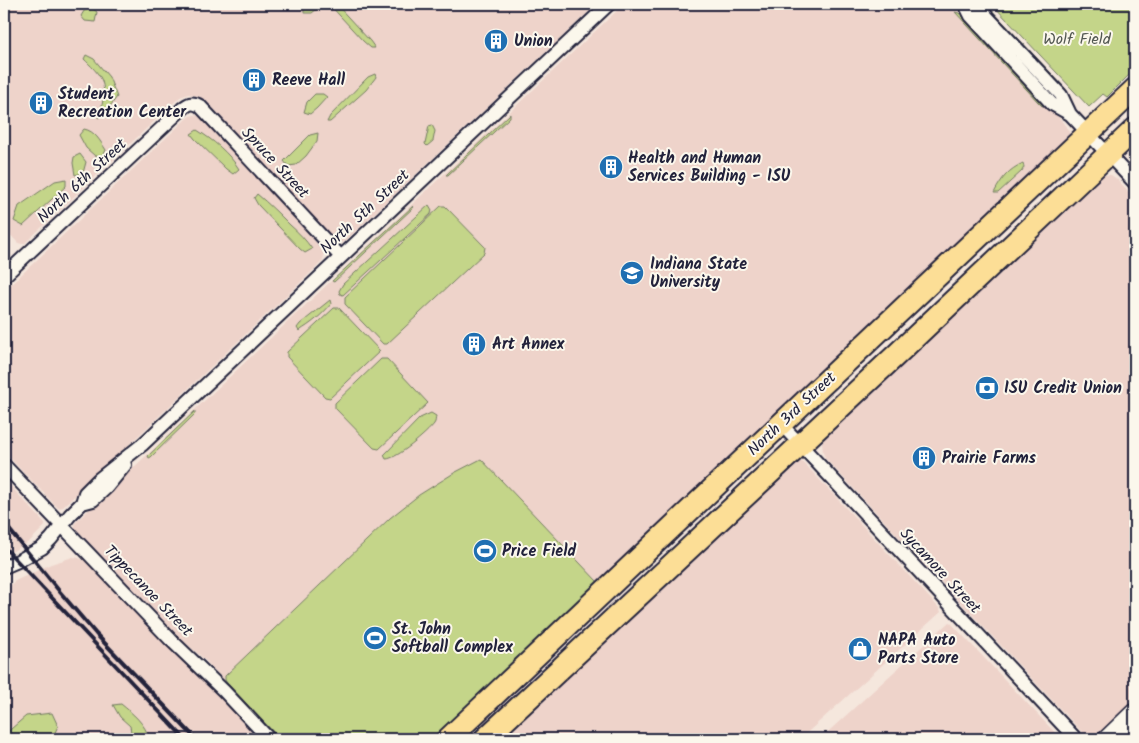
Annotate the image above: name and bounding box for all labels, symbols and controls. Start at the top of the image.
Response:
park label: Wolf Field [1043,27,1112,52]
building icon: Union [483,28,509,54]
place label: Union [514,29,553,54]
building icon: Reeve Hall [241,67,267,93]
place label: Reeve Hall [272,68,346,93]
place label: Student Recreation Center [58,82,187,125]
building icon: Student Recreation Center [28,90,54,116]
street label: Spruce Street [235,121,316,205]
street label: North 6th Street [31,132,133,229]
place label: Health and Human Services Building - ISU [628,146,791,189]
building icon: Health and Human Services Building - ISU [598,154,624,180]
street label: North 5th Street [314,163,416,260]
place label: Indiana State University [650,252,747,295]
school or university icon: Indiana State University [619,260,645,286]
building icon: Art Annex [461,331,487,357]
place label: Art Annex [492,332,565,357]
street label: North 3rd Street [742,365,843,462]
bank icon: ISU Credit Union [974,375,1000,401]
place label: ISU Credit Union [1004,376,1122,401]
building icon: Prairie Farms [911,445,937,471]
place label: Prairie Farms [942,446,1037,471]
street label: Sycamore Street [893,522,987,620]
sports icon: Price Field [472,538,498,564]
street label: Tippecanoe Street [98,539,199,643]
place label: Price Field [502,539,576,564]
place label: St. John Softball Complex [392,617,513,660]
sports icon: St. John Softball Complex [362,625,388,651]
place label: NAPA Auto Parts Store [878,628,959,671]
shop icon: NAPA Auto Parts Store [847,636,873,662]

